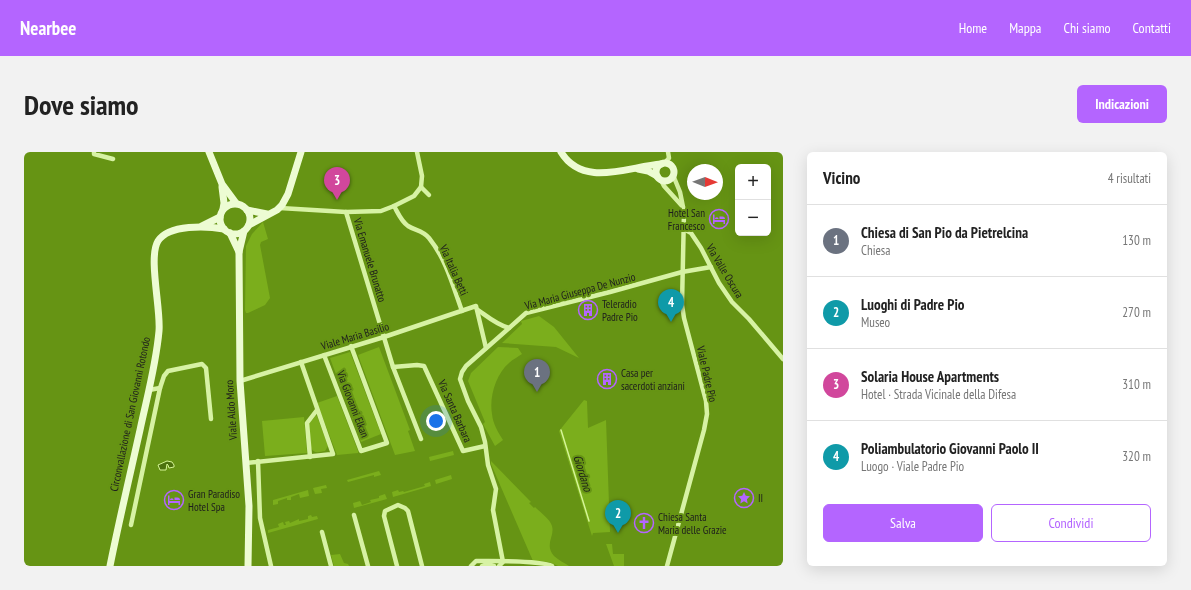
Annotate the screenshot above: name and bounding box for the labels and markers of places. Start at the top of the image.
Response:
pin: 3 [324,167,350,200]
place label: Hotel San Francesco [668,206,705,233]
hotel icon: Hotel San Francesco [708,208,730,230]
pin: 4 [658,289,684,322]
place label: Teleradio Padre Pio [602,297,638,324]
building icon: Teleradio Padre Pio [577,299,599,321]
pin: 1 [524,359,550,392]
place label: Casa per sacerdoti anziani [621,366,685,393]
building icon: Casa per sacerdoti anziani [596,368,618,390]
place label: Gran Paradiso Hotel Spa [188,487,240,514]
place icon: II [733,487,755,509]
hotel icon: Gran Paradiso Hotel Spa [163,489,185,511]
place label: II [758,491,763,505]
pin: 2 [605,500,631,533]
place label: Chiesa Santa Maria delle Grazie [658,510,727,537]
church icon: Chiesa Santa Maria delle Grazie [633,512,655,534]

